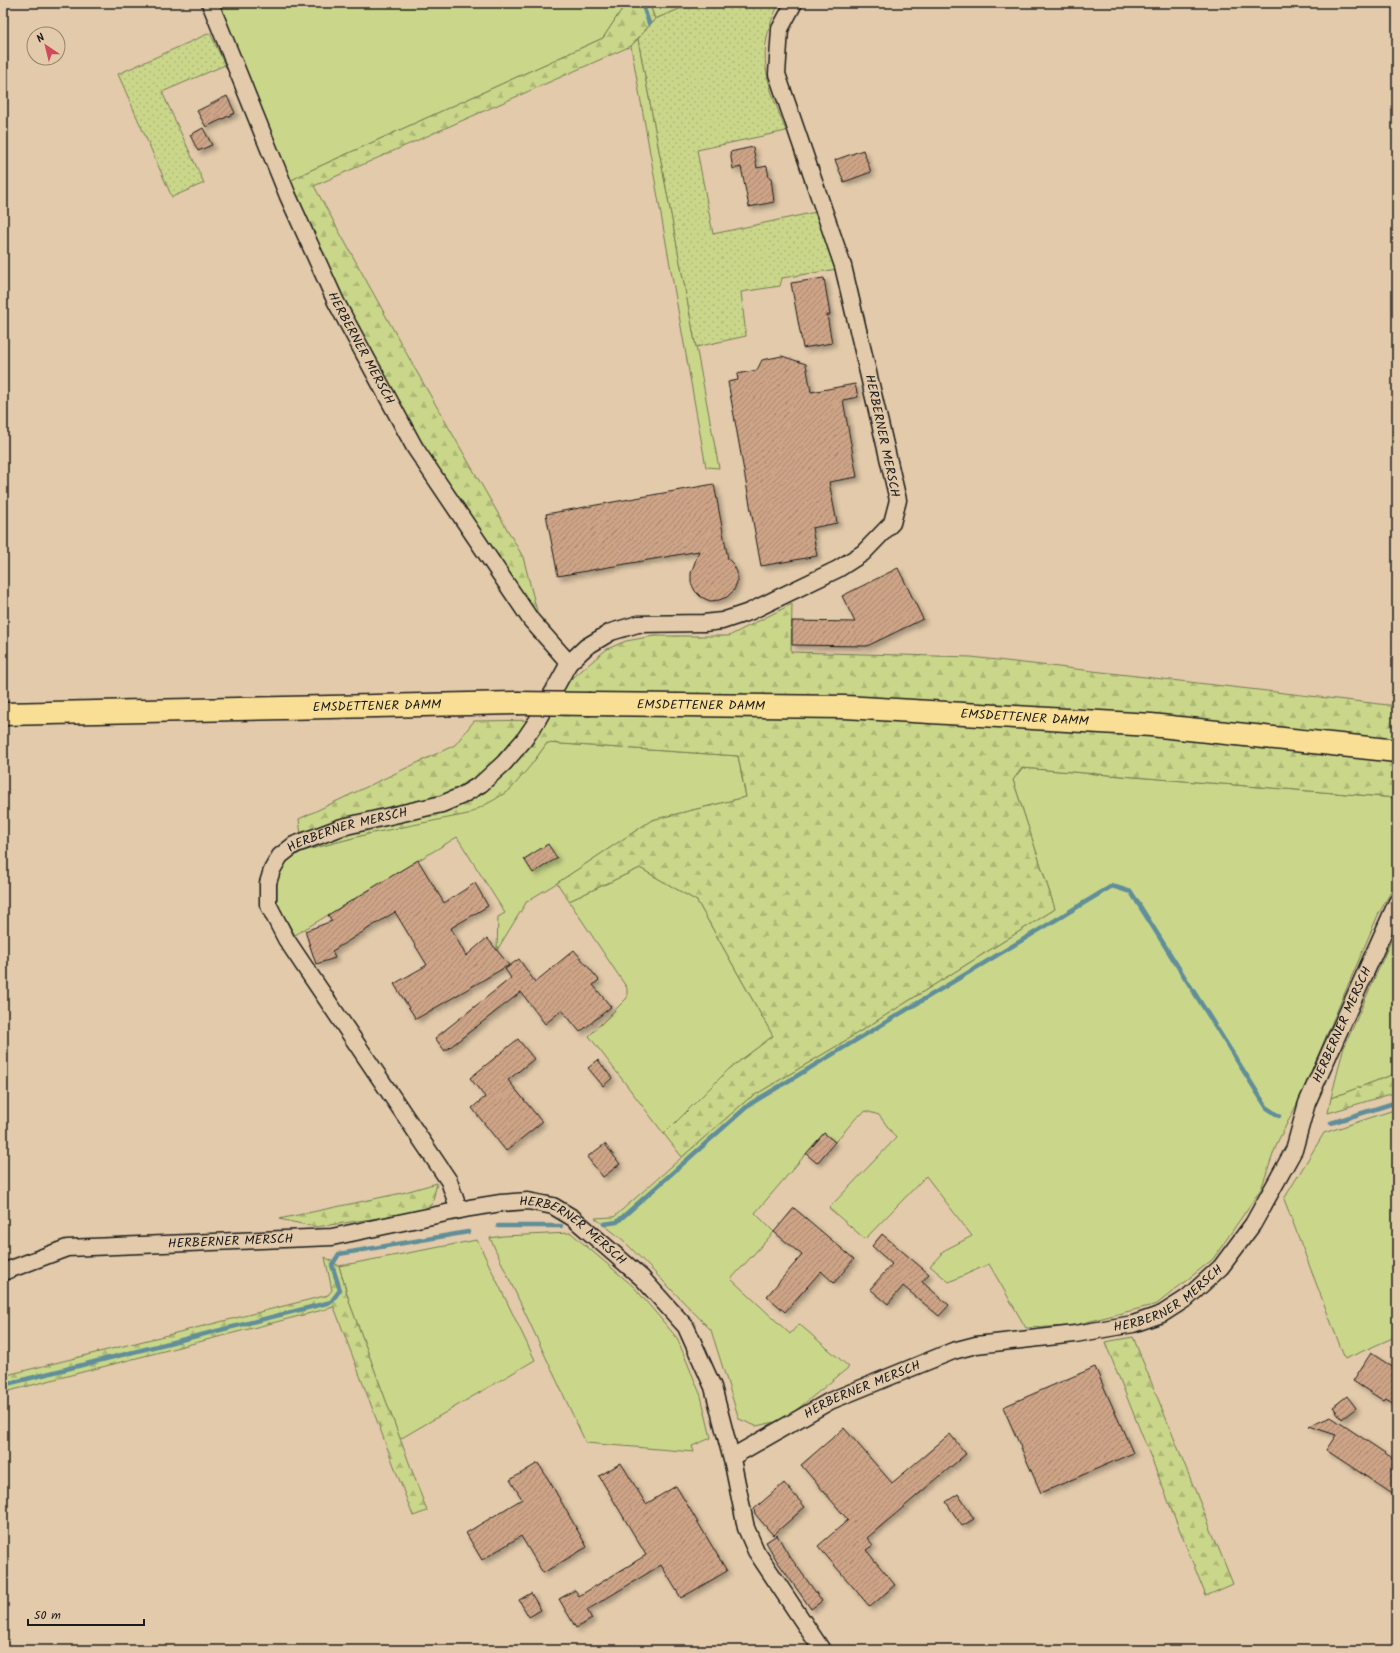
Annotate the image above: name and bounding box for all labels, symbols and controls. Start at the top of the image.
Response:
north arrow [26,26,66,66]
text: N [33,29,49,48]
street label: HERBERNER MERSCH [322,288,400,409]
street label: HERBERNER MERSCH [859,372,905,500]
street label: EMSDETTENER DAMM [313,694,442,718]
street label: EMSDETTENER DAMM [637,694,766,717]
street label: EMSDETTENER DAMM [960,703,1090,732]
street label: HERBERNER MERSCH [282,802,410,858]
street label: HERBERNER MERSCH [1307,963,1377,1086]
street label: HERBERNER MERSCH [518,1191,631,1271]
street label: HERBERNER MERSCH [167,1228,294,1254]
street label: HERBERNER MERSCH [1112,1259,1228,1338]
street label: HERBERNER MERSCH [800,1355,924,1424]
scale bar [28,1601,144,1627]
text: 50 m [34,1606,61,1625]

